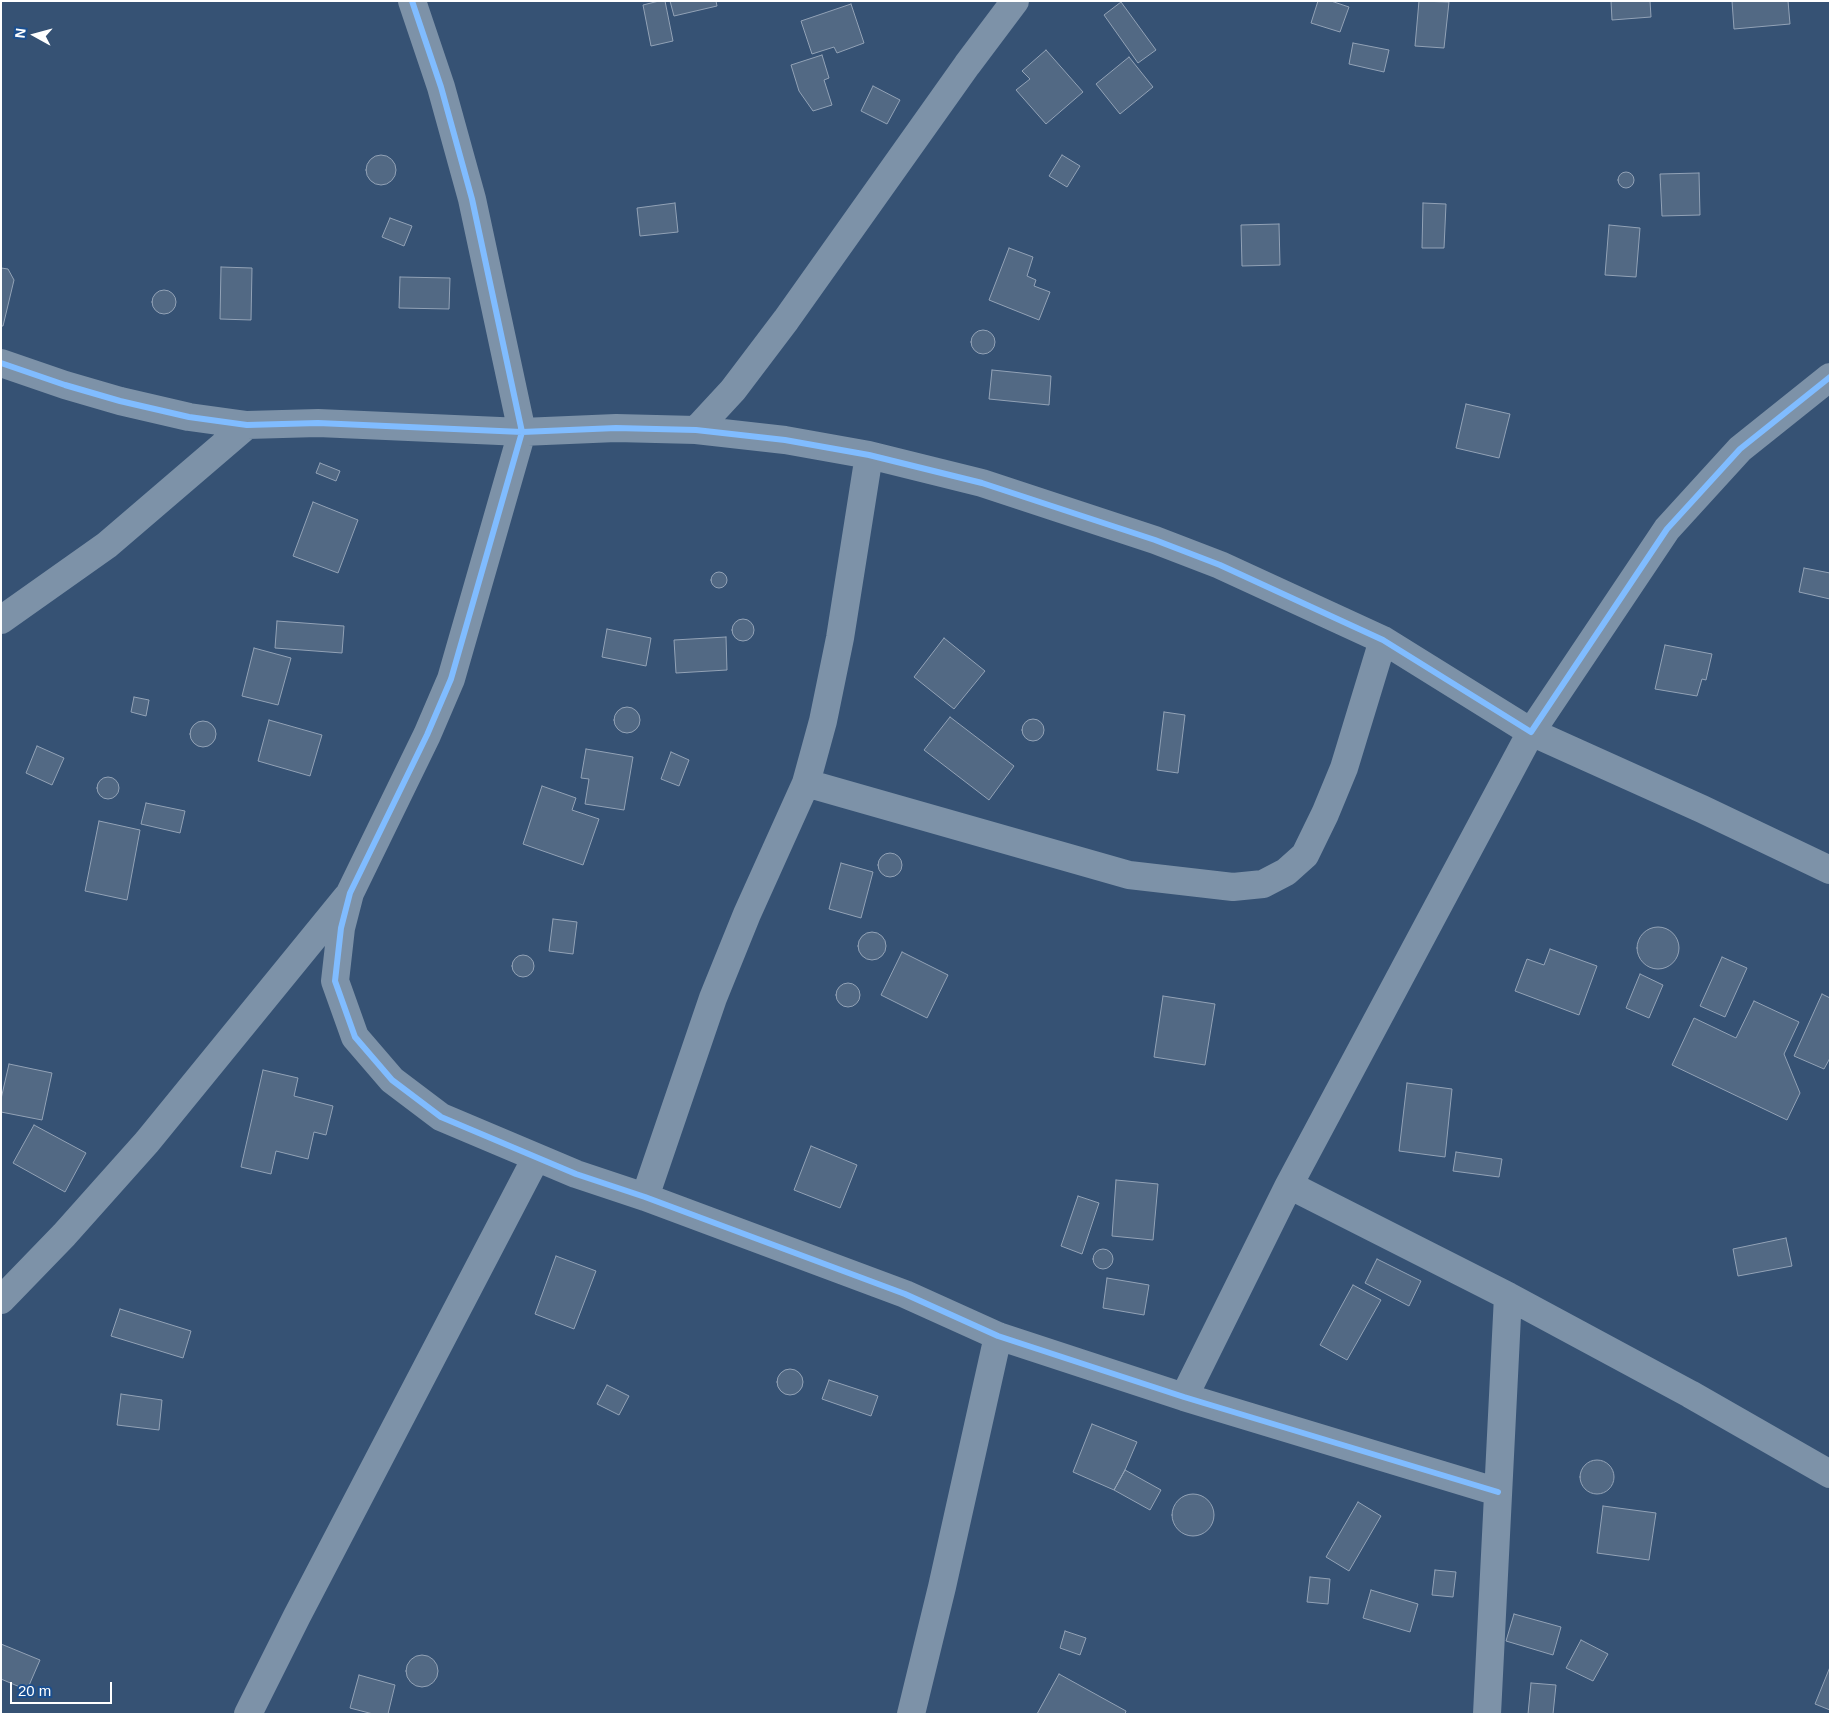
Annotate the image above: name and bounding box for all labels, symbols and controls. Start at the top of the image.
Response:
north arrow [10,10,60,60]
text: N [12,27,29,39]
scale bar [12,1672,115,1704]
text: 20 m [18,1682,51,1699]

